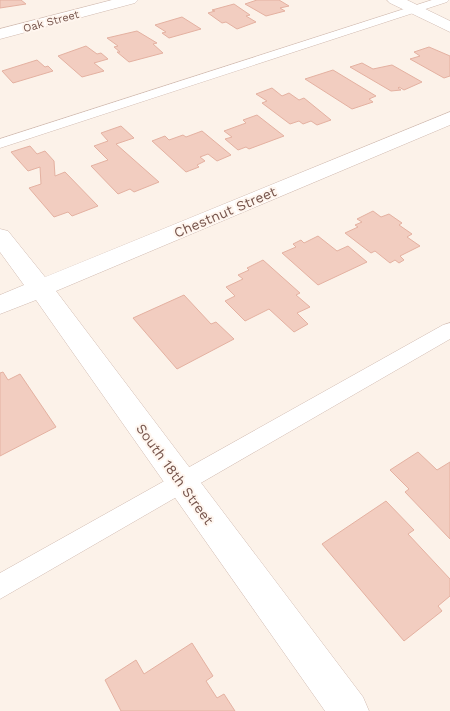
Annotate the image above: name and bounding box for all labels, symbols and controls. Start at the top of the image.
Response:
street label: Oak Street [22,8,81,35]
street label: Chestnut Street [171,183,279,241]
street label: South 18th Street [133,421,217,528]

